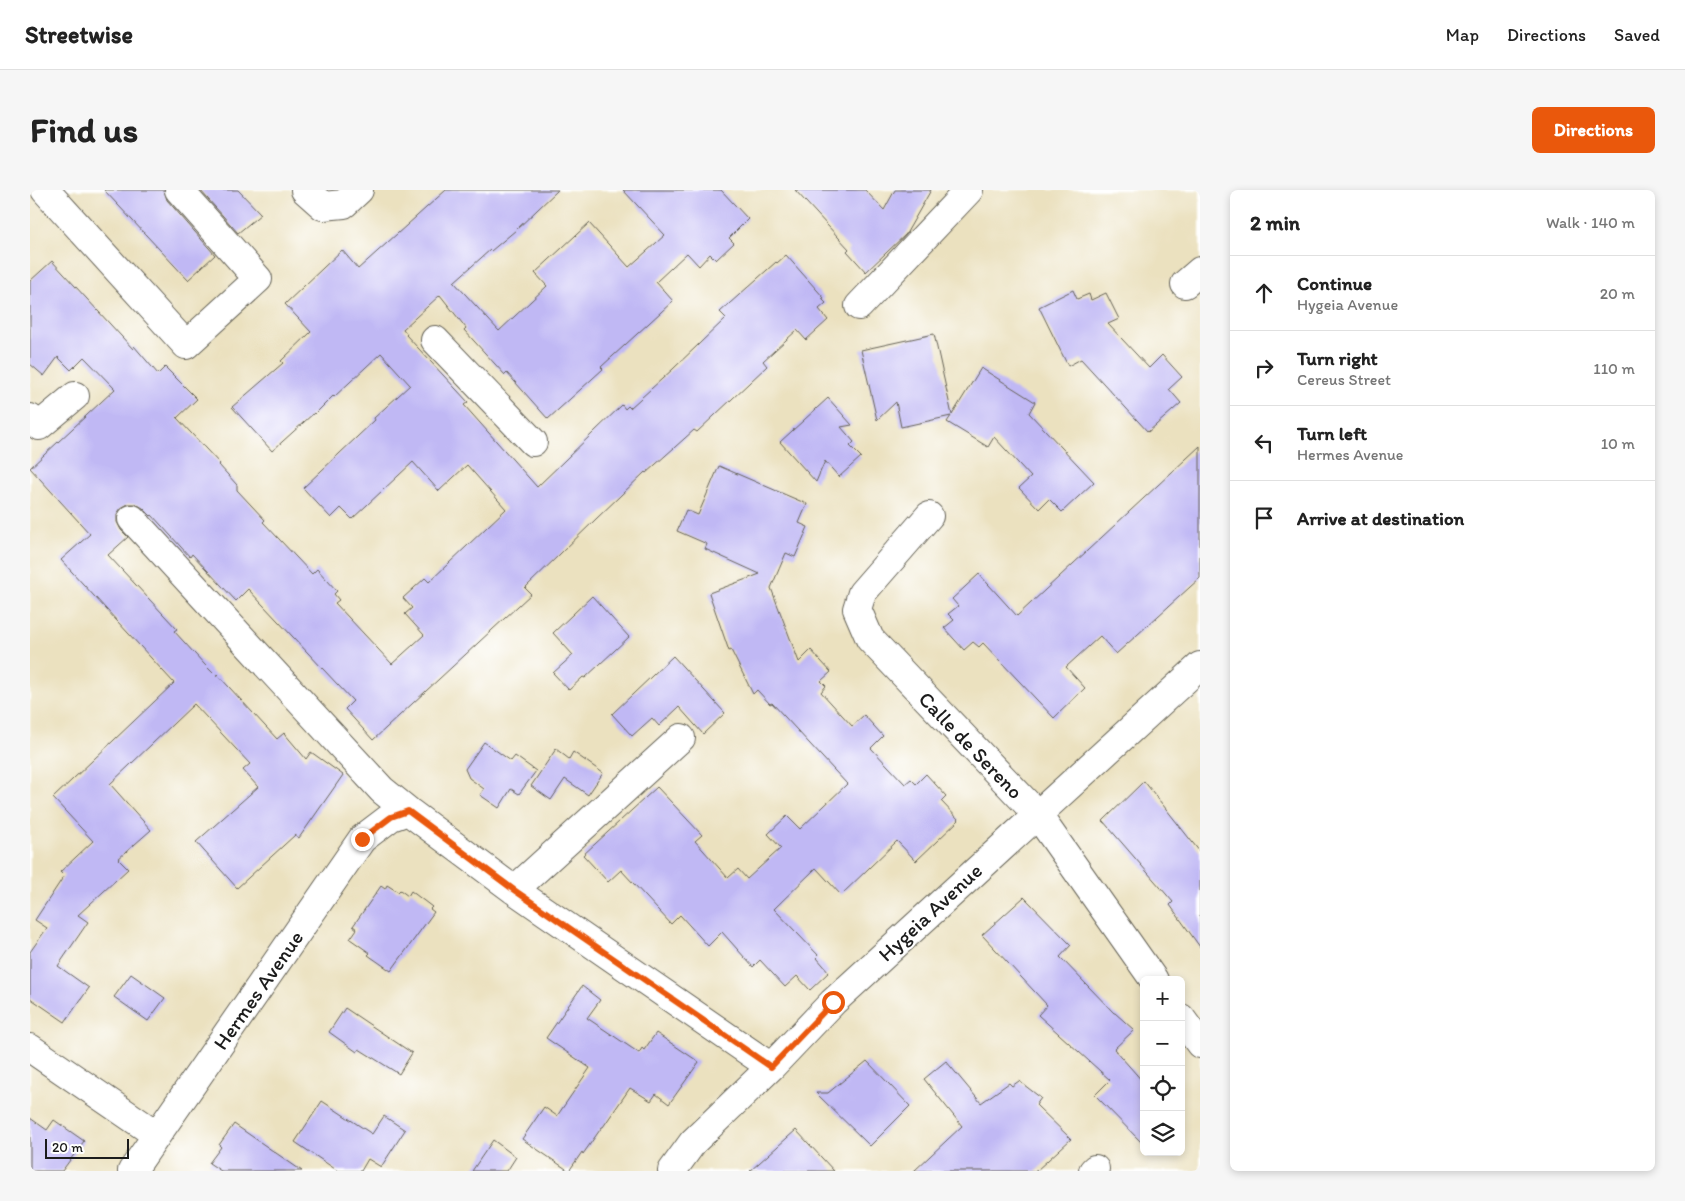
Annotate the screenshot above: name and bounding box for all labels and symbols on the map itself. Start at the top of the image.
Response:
street label: Calle de Sereno [914,686,1028,804]
route end [351,828,374,851]
street label: Hygeia Avenue [873,858,987,966]
street label: Hermes Avenue [208,926,308,1054]
route start [822,991,845,1014]
scale bar [45,1136,129,1159]

